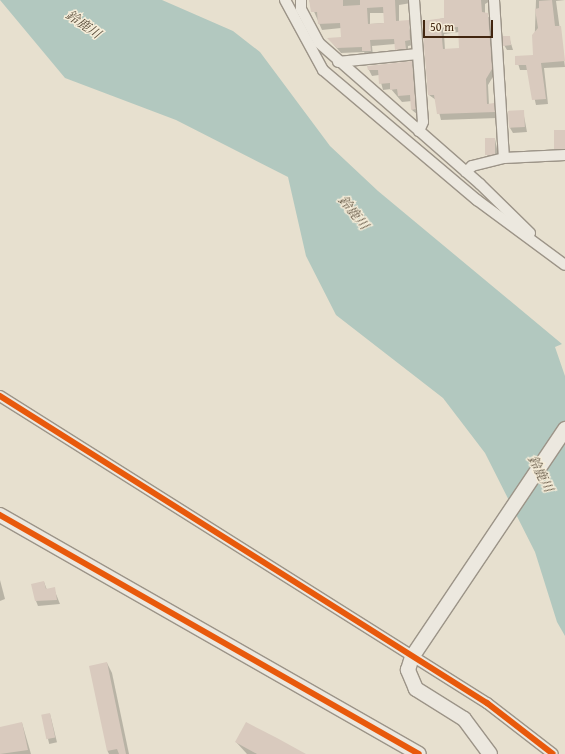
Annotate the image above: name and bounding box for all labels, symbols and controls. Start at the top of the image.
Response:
water label: 鈴鹿川 [63,7,103,43]
scale bar [425,12,495,38]
text: 50 m [430,18,454,35]
water label: 鈴鹿川 [335,193,371,233]
water label: 鈴鹿川 [524,453,556,495]

